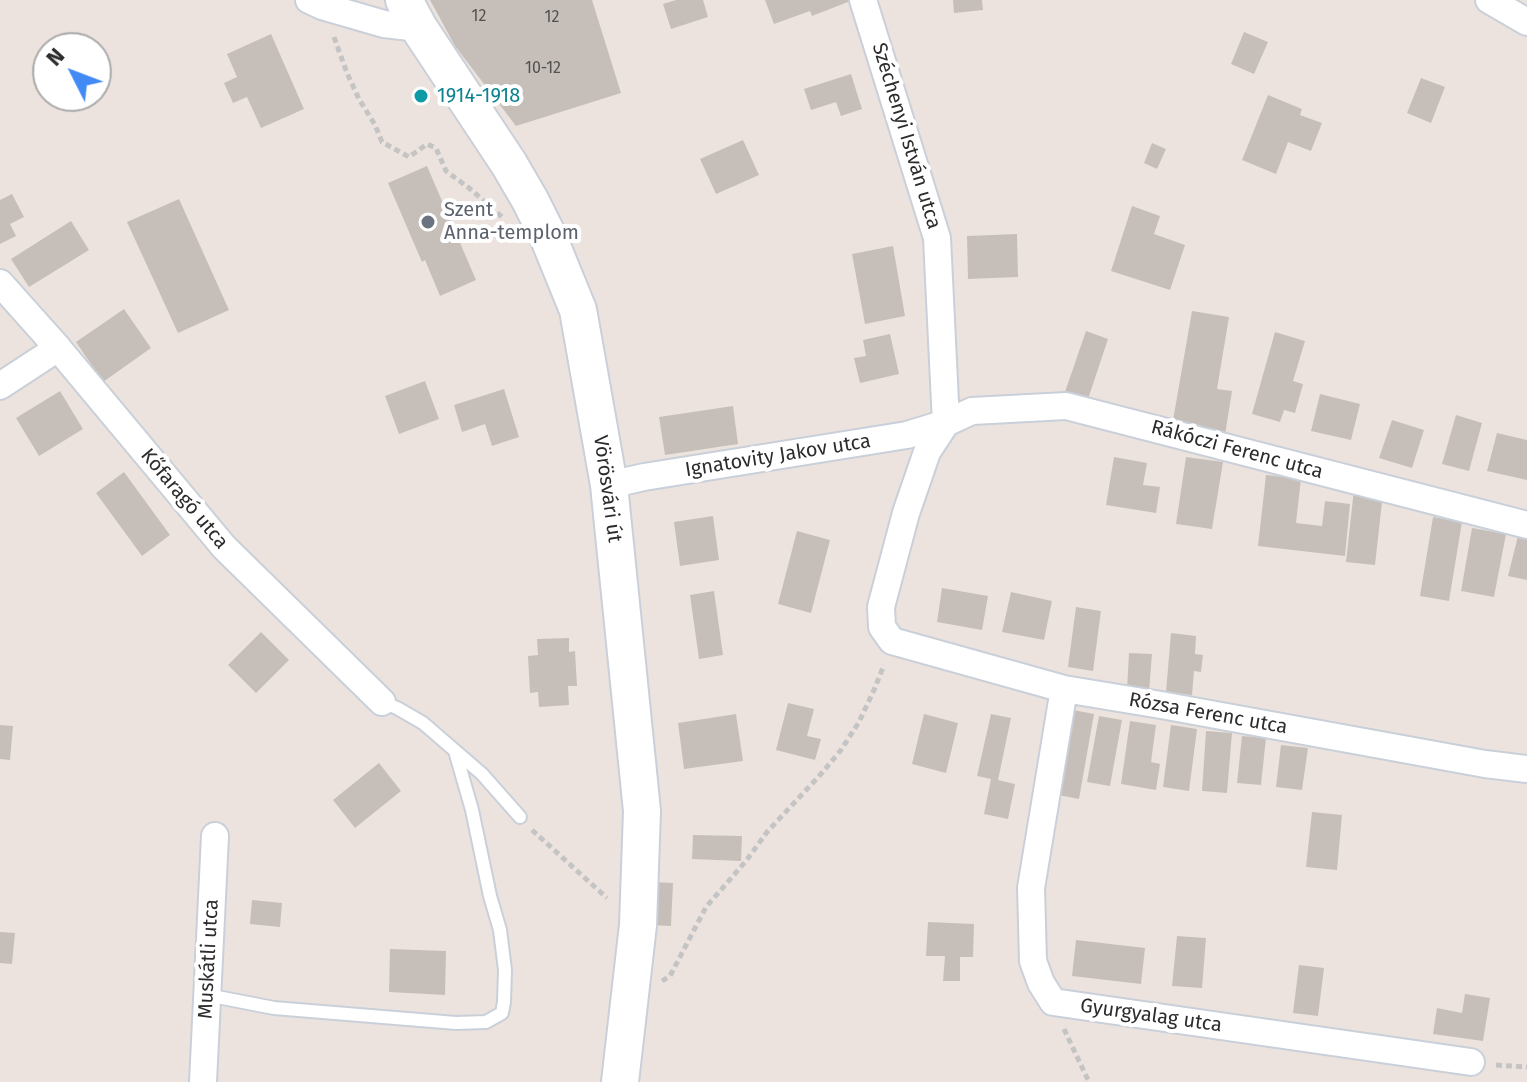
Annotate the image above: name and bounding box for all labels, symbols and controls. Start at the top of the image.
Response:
house number: 12 [472,7,486,27]
house number: 12 [545,8,559,28]
north arrow [32,32,112,112]
street label: Széchenyi István utca [866,40,946,232]
text: N [40,42,70,71]
house number: 10-12 [525,59,561,79]
place label: 1914-1918 [437,84,520,108]
marker: 1914-1918 [412,87,430,105]
place label: Szent Anna-templom [444,198,579,245]
marker: Szent Anna-templom [419,213,437,231]
street label: Rákóczi Ferenc utca [1148,415,1326,485]
street label: Ignatovity Jakov utca [683,429,873,483]
street label: Vörösvári út [588,434,626,544]
street label: Kőfaragó utca [135,444,233,554]
street label: Rózsa Ferenc utca [1127,688,1289,740]
street label: Muskátli utca [194,898,224,1020]
street label: Gyurgyalag utca [1078,994,1224,1038]

